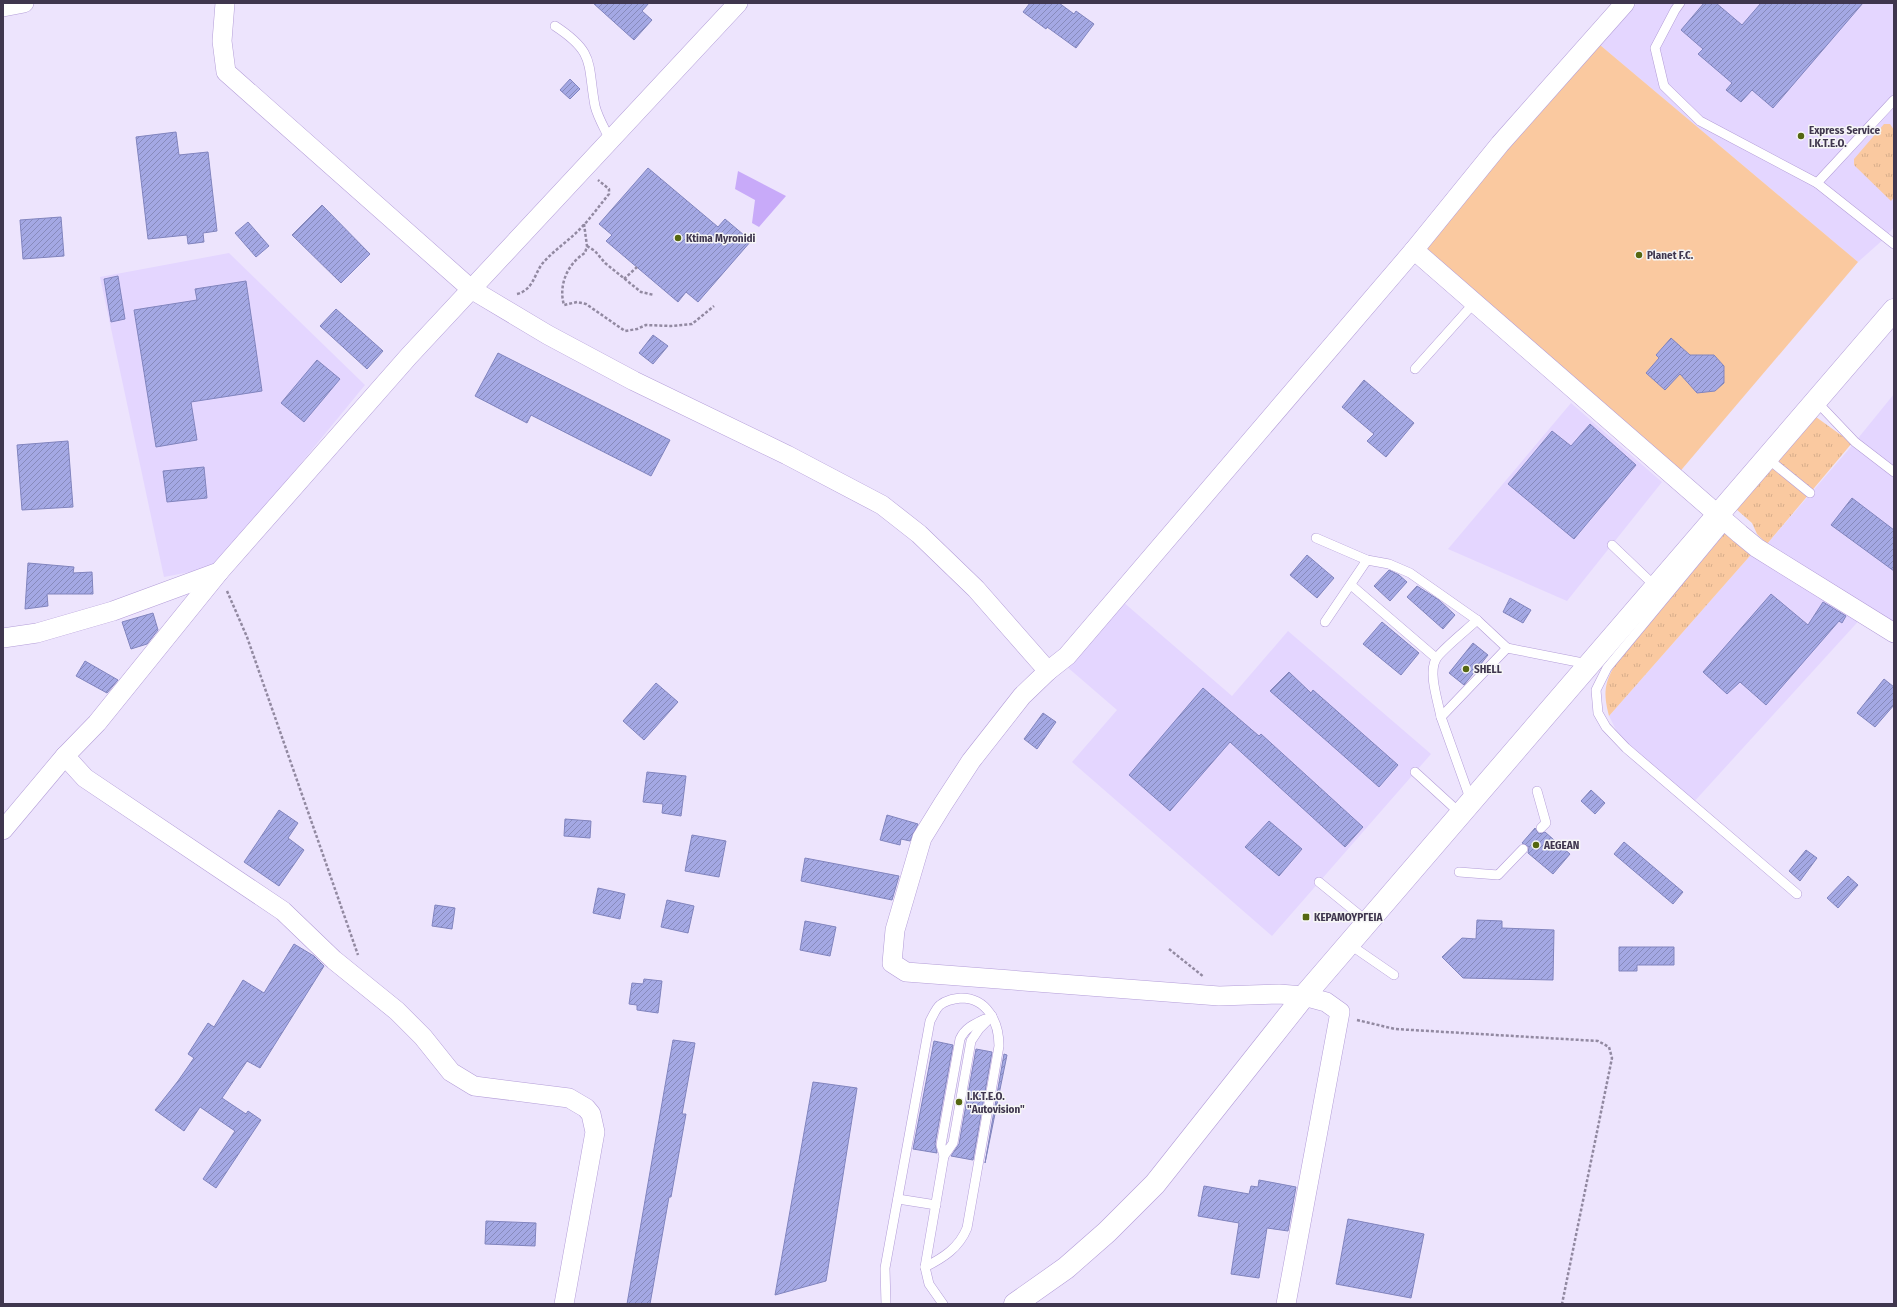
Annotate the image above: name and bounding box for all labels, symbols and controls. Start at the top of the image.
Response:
place label: Express Service Ι.Κ.Τ.Ε.Ο. [1809,124,1880,150]
marker: Express Service Ι.Κ.Τ.Ε.Ο. [1796,131,1806,141]
place label: Ktima Myronidi [686,232,755,245]
marker: Ktima Myronidi [673,233,683,243]
place label: Planet F.C. [1647,249,1694,262]
marker: Planet F.C. [1634,250,1644,260]
place label: SHELL [1474,663,1503,676]
marker: SHELL [1461,664,1471,674]
place label: AEGEAN [1543,839,1579,852]
marker: AEGEAN [1531,840,1541,850]
place label: ΚΕΡΑΜΟΥΡΓΕΙΑ [1314,911,1383,924]
marker: ΚΕΡΑΜΟΥΡΓΕΙΑ [1301,912,1311,922]
place label: I.Κ.Τ.Ε.Ο. "Autovision" [967,1090,1025,1116]
marker: I.Κ.Τ.Ε.Ο. "Autovision" [954,1097,964,1107]

